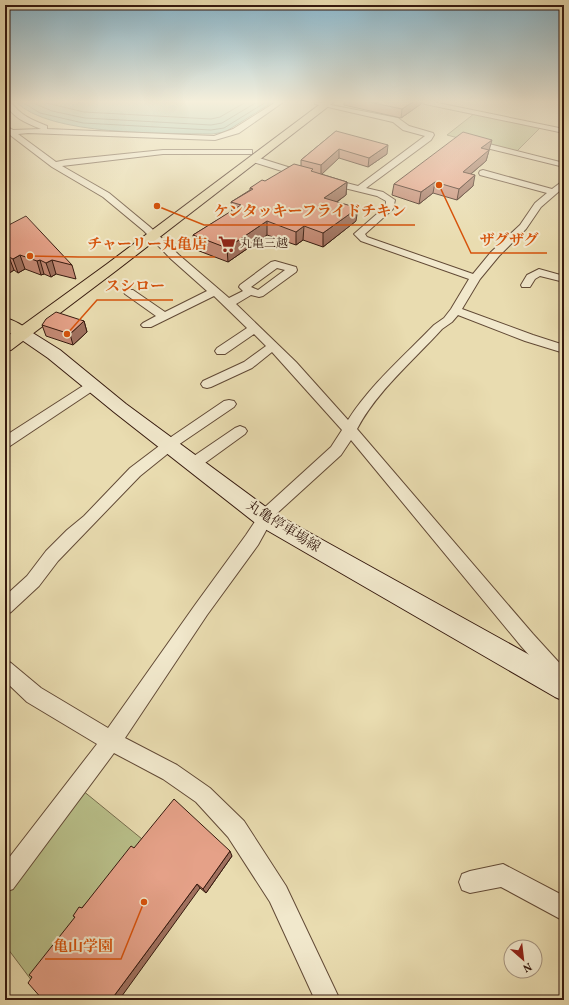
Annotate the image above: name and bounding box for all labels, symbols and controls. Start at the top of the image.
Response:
callout: ケンタッキーフライドチキン [204,198,415,225]
text: ケンタッキーフライドチキン [214,202,406,223]
callout: ザグザグ [471,226,547,253]
callout: チャーリー丸亀店 [79,230,215,257]
text: ザグザグ [480,231,538,252]
supermarket icon: 丸亀三越 [217,234,237,254]
text: チャーリー丸亀店 [87,235,207,256]
place label: 丸亀三越 [240,236,288,252]
callout: スシロー [97,273,173,300]
text: スシロー [105,277,165,298]
street label: 丸亀停車場線 [242,497,324,557]
callout: 亀山学園 [45,932,121,959]
text: 亀山学園 [53,937,113,958]
north arrow [503,939,543,979]
text: N [520,958,534,975]

